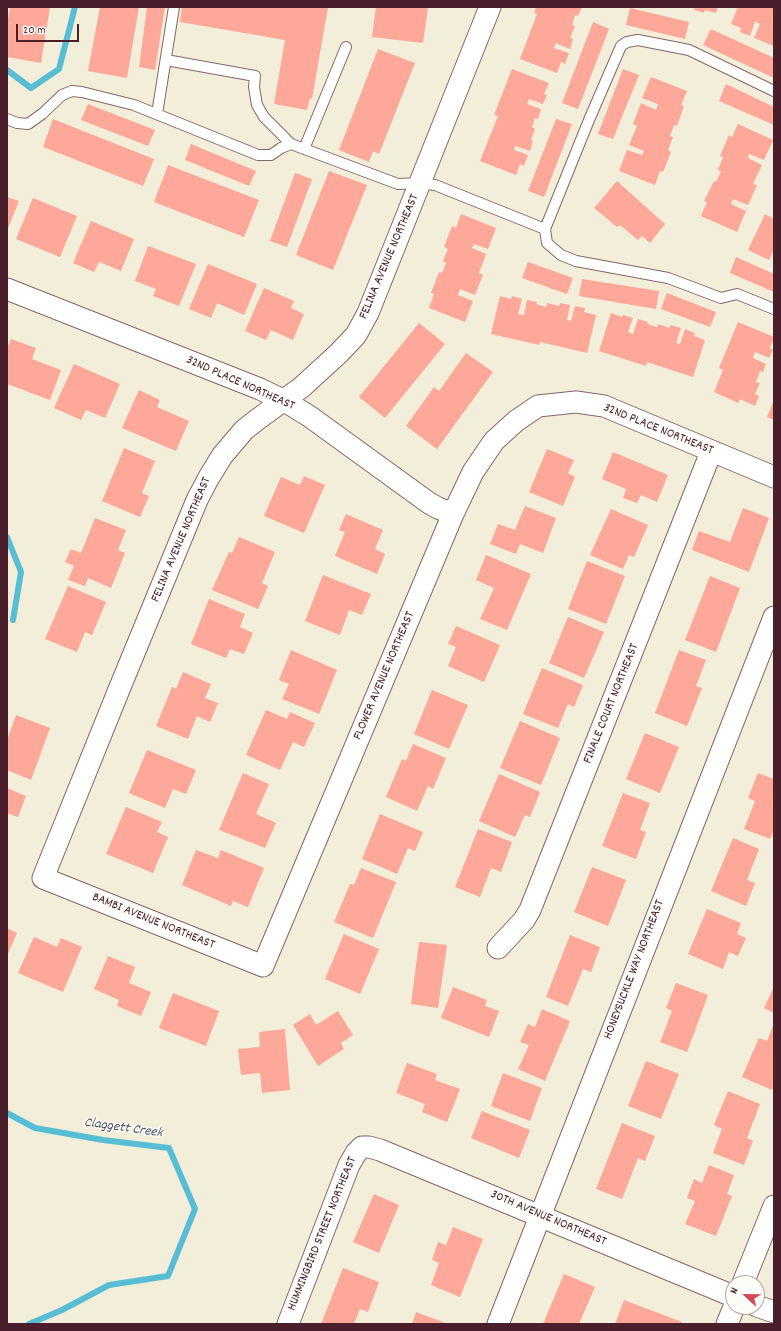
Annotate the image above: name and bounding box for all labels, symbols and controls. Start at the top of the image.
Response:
scale bar [18,16,81,42]
text: 20 m [23,22,46,39]
street label: FELINA AVENUE NORTHEAST [357,192,423,322]
street label: 32ND PLACE NORTHEAST [183,353,297,415]
street label: 32ND PLACE NORTHEAST [601,401,715,459]
street label: FELINA AVENUE NORTHEAST [149,475,215,605]
street label: FLOWER AVENUE NORTHEAST [351,609,419,743]
street label: FINALE COURT NORTHEAST [581,642,643,766]
street label: BAMBI AVENUE NORTHEAST [89,890,217,954]
street label: HONEYSUCKLE WAY NORTHEAST [601,898,669,1042]
water label: Claggett Creek [83,1115,163,1143]
street label: HUMMINGBIRD STREET NORTHEAST [285,1155,361,1313]
street label: 30TH AVENUE NORTHEAST [488,1187,608,1251]
north arrow [725,1275,765,1315]
text: N [726,1285,743,1296]

